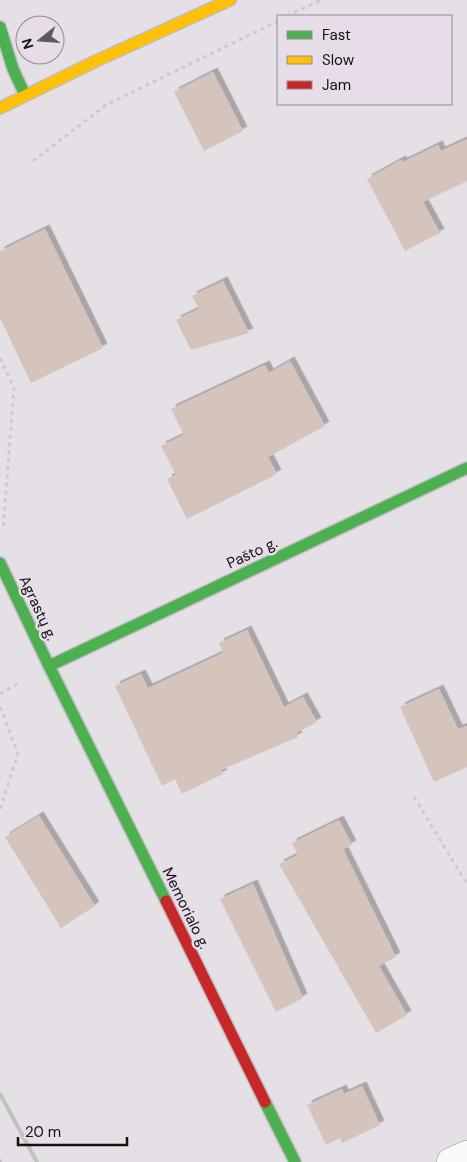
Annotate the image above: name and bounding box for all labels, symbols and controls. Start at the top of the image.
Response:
north arrow [15,15,65,65]
legend [277,15,452,105]
text: Fast [322,25,351,45]
text: N [17,36,38,51]
text: Slow [322,50,355,70]
text: Jam [322,75,351,95]
street label: Pašto g. [223,533,281,573]
street label: Agrastų g. [14,572,62,644]
street label: Memorialo g. [158,864,214,952]
scale bar [18,1114,126,1146]
text: 20 m [25,1122,61,1142]

